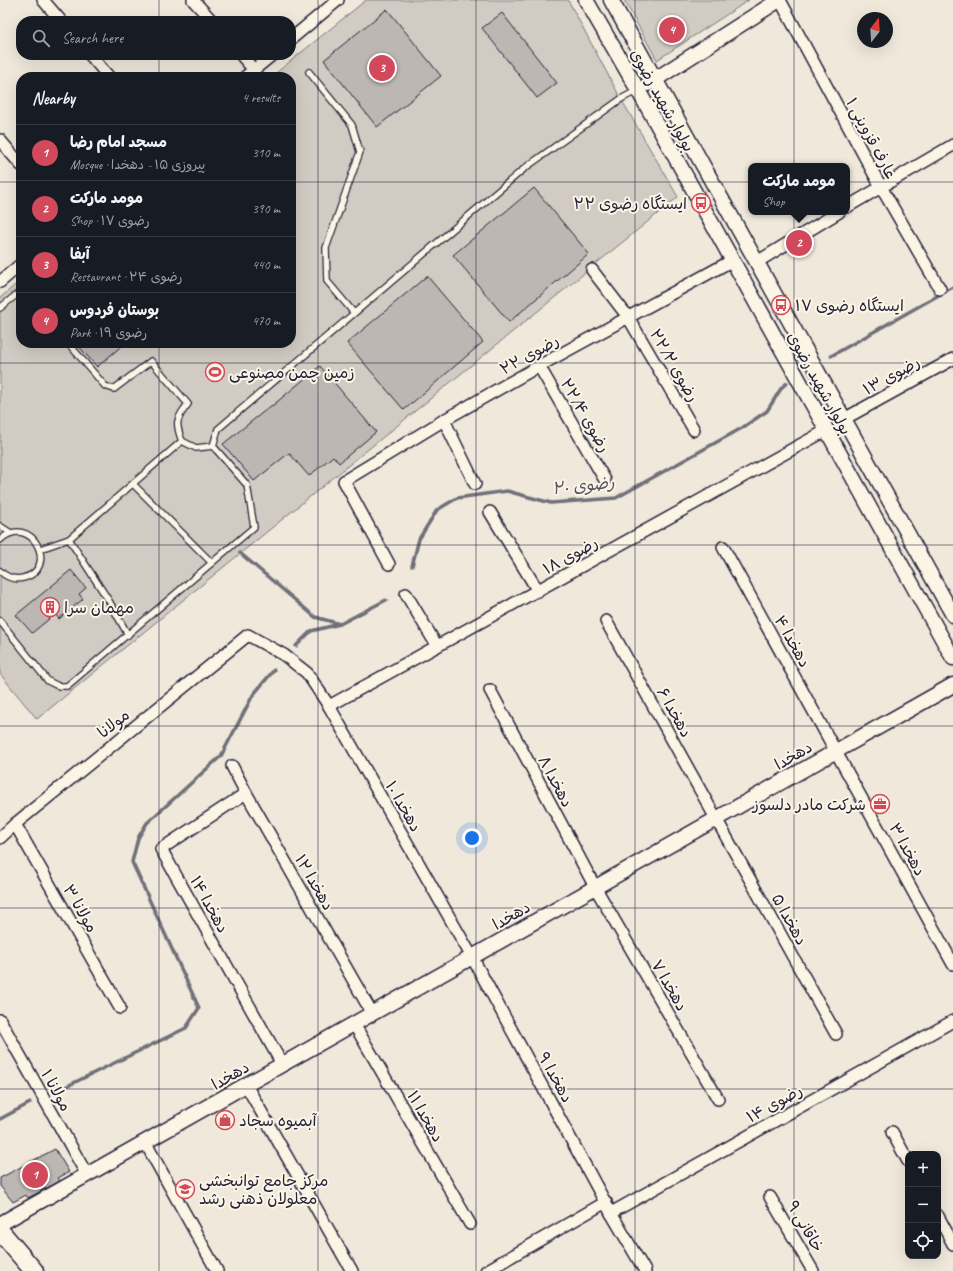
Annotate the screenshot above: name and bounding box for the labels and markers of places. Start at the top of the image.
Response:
pin: 4 [659,15,685,45]
pin: 3 [369,53,395,83]
bus stop icon: ایستگاه رضوی ۲۲ [690,192,712,214]
place label: ایستگاه رضوی ۲۲ [574,194,687,214]
pin: 2 [786,228,812,258]
bus stop icon: ایستگاه رضوی ۱۷ [770,294,792,316]
place label: ایستگاه رضوی ۱۷ [795,296,904,316]
sports icon: زمین چمن مصنوعی [204,361,226,383]
place label: زمین چمن مصنوعی [229,363,354,383]
building icon: مهمان سرا [39,596,61,618]
place label: مهمان سرا [64,598,134,618]
office icon: شرکت مادر دلسوز [869,793,891,815]
place label: شرکت مادر دلسوز [751,795,866,815]
shop icon: آبمیوه سجاد [214,1109,236,1131]
place label: آبمیوه سجاد [239,1111,318,1131]
pin: 1 [22,1160,48,1190]
place label: مرکز جامع توانبخشی معلولان ذهنی رشد [199,1171,328,1209]
school or university icon: مرکز جامع توانبخشی معلولان ذهنی رشد [174,1178,196,1200]

